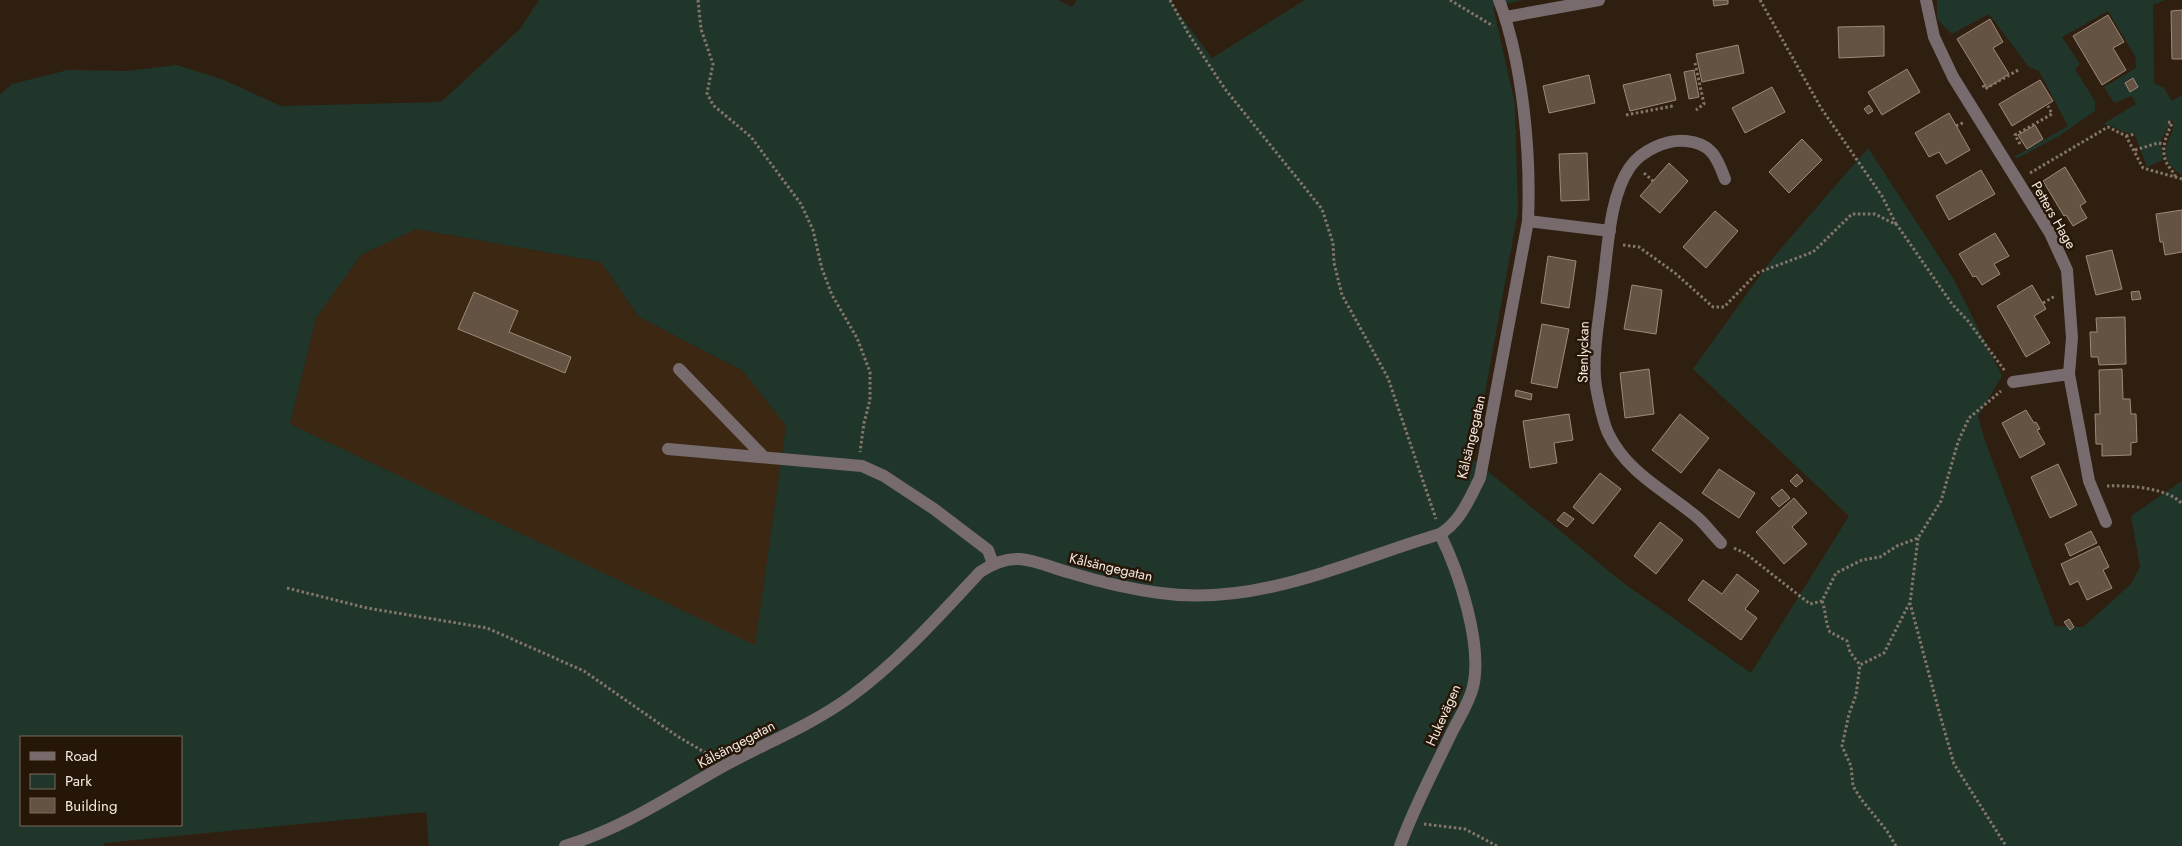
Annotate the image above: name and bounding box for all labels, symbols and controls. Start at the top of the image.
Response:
street label: Petters Hage [2027,178,2081,252]
street label: Stenlyckan [1572,321,1594,383]
street label: Kålsängegatan [1452,393,1490,481]
street label: Kålsängegatan [1067,548,1155,586]
street label: Hukevägen [1420,681,1466,749]
street label: Kålsängegatan [694,715,778,773]
legend [20,736,182,826]
text: Road [65,745,97,767]
text: Park [65,770,92,792]
text: Building [65,795,117,817]

